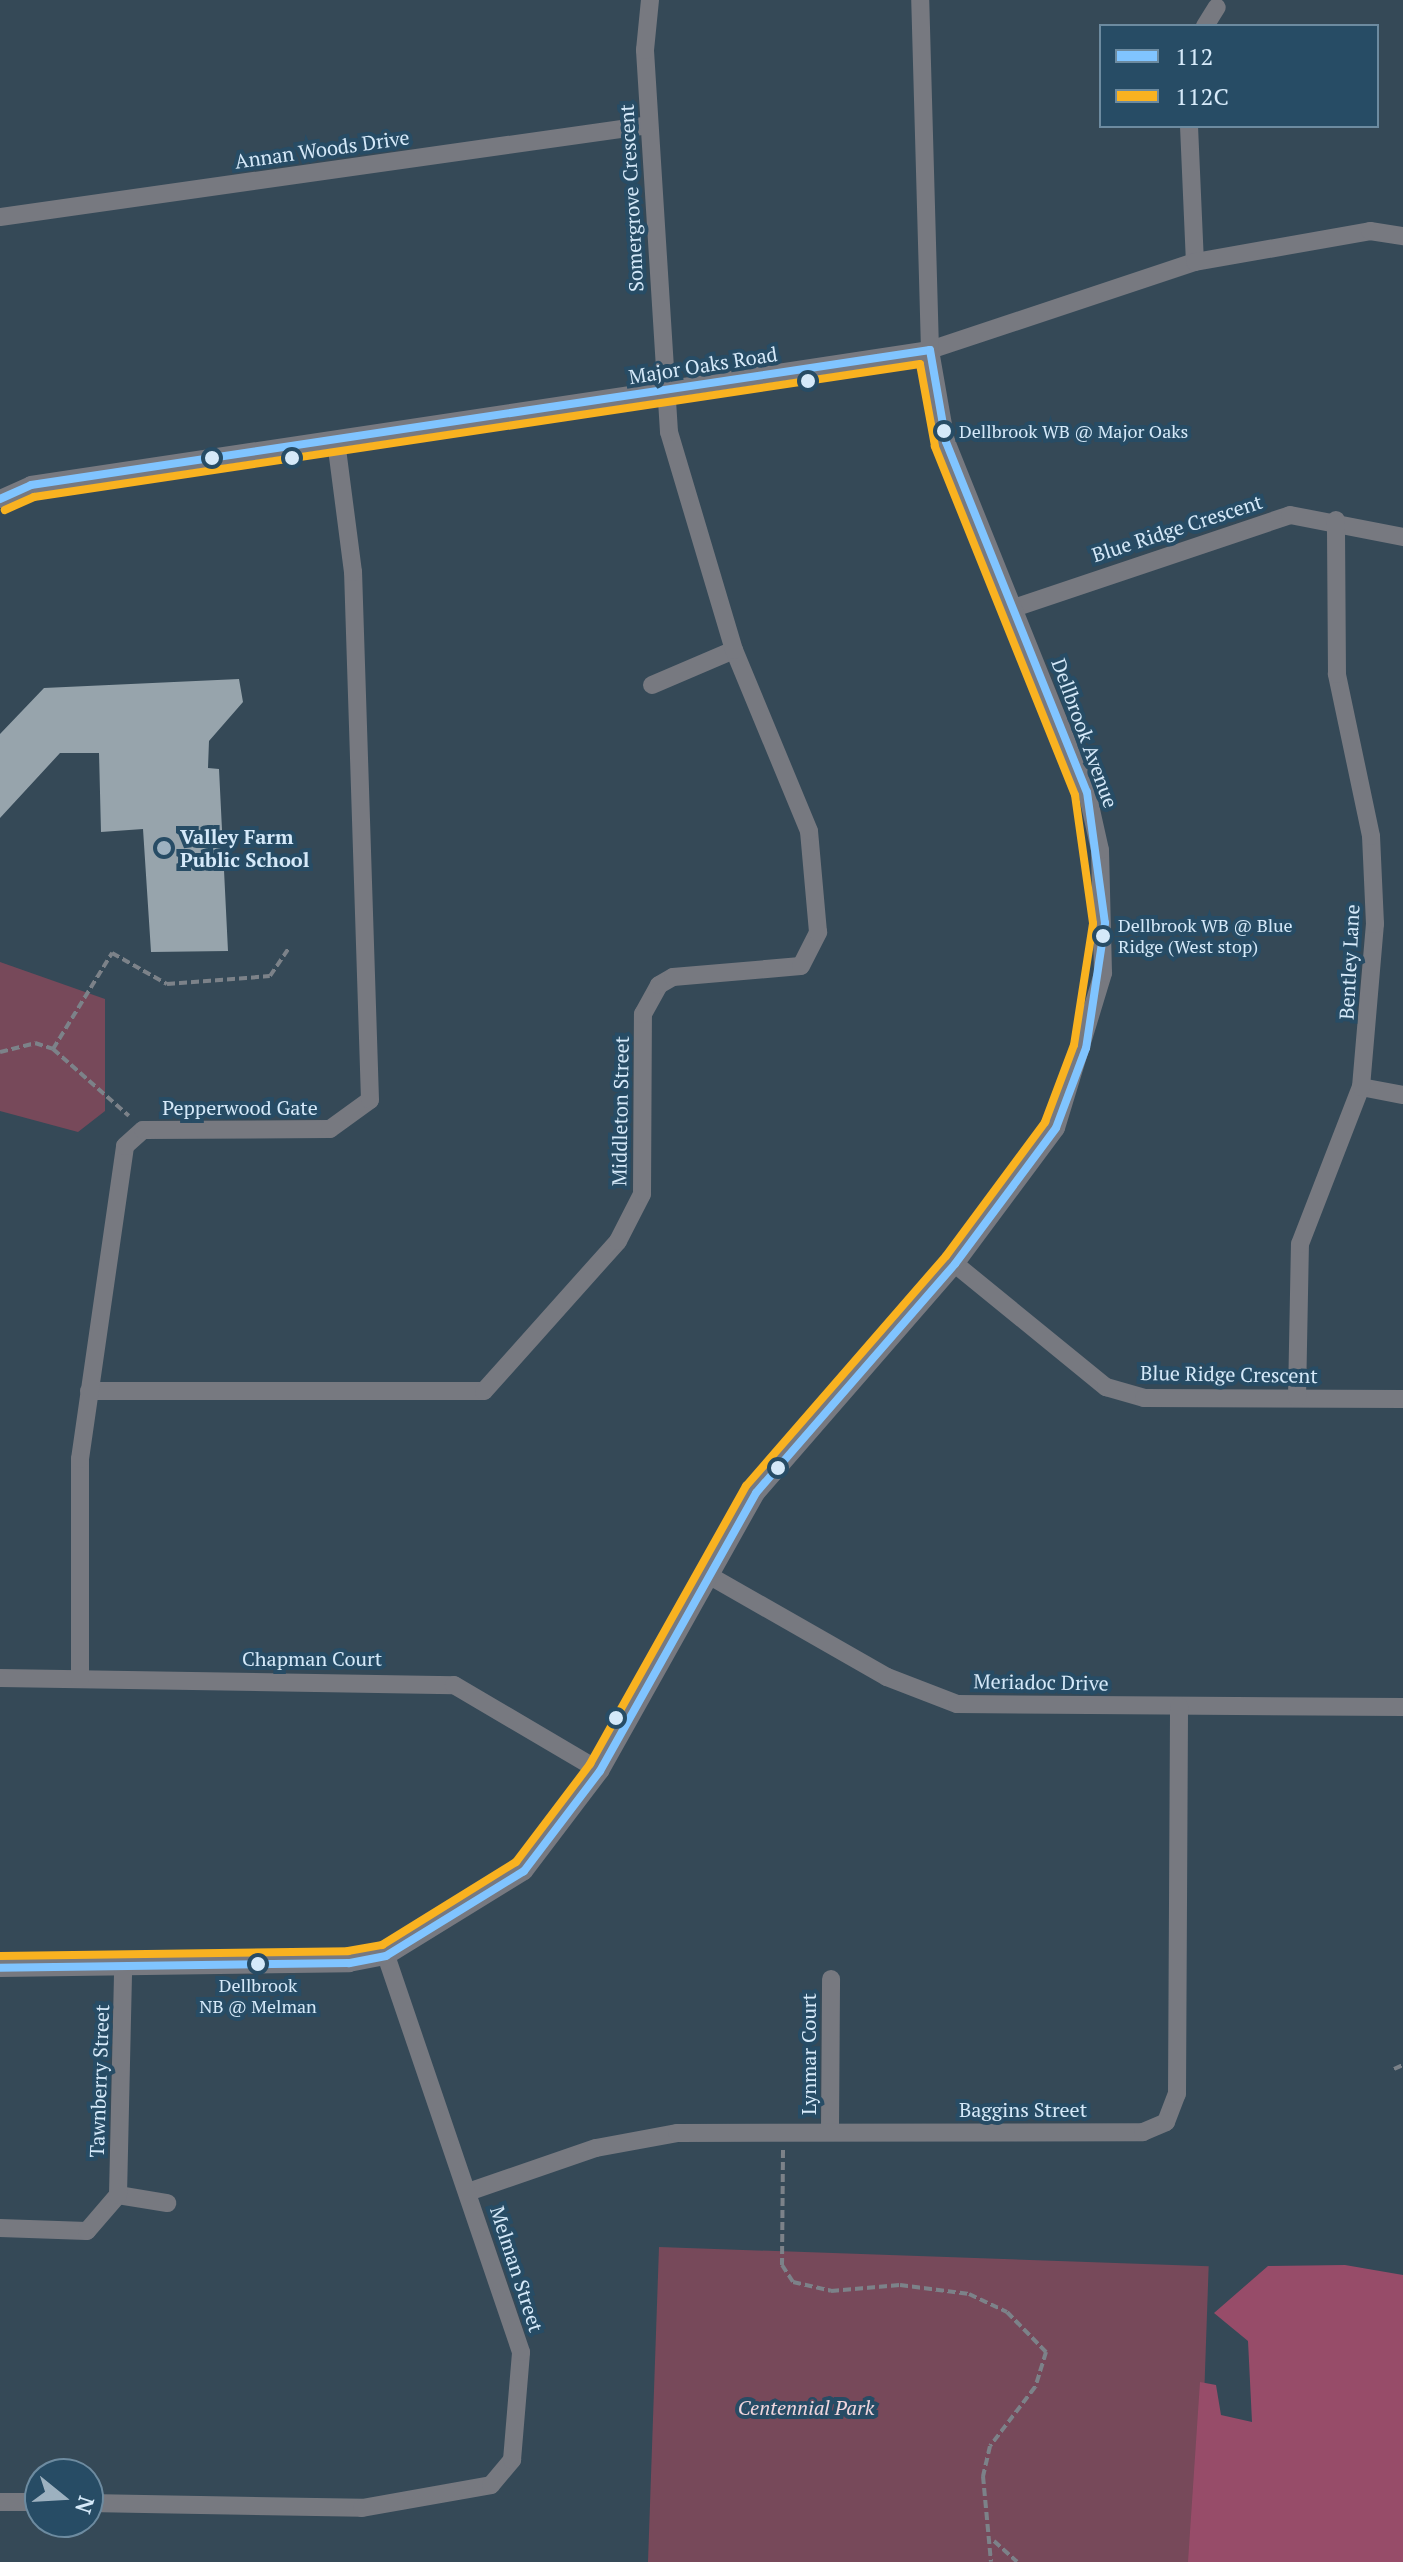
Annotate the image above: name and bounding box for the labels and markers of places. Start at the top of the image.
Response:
unlabelled marker [800,373,816,389]
place label: Dellbrook WB @ Major Oaks [959,420,1188,442]
marker: Dellbrook WB @ Major Oaks [936,423,952,439]
unlabelled marker [204,450,220,466]
unlabelled marker [284,450,300,466]
place label: Valley Farm Public School [180,824,309,871]
marker: Valley Farm Public School [155,839,173,857]
place label: Dellbrook WB @ Blue Ridge (West stop) [1118,915,1293,958]
marker: Dellbrook WB @ Blue Ridge (West stop) [1095,928,1111,944]
unlabelled marker [770,1460,786,1476]
unlabelled marker [608,1710,624,1726]
marker: Dellbrook NB @ Melman [250,1956,266,1972]
place label: Dellbrook NB @ Melman [199,1975,317,2018]

